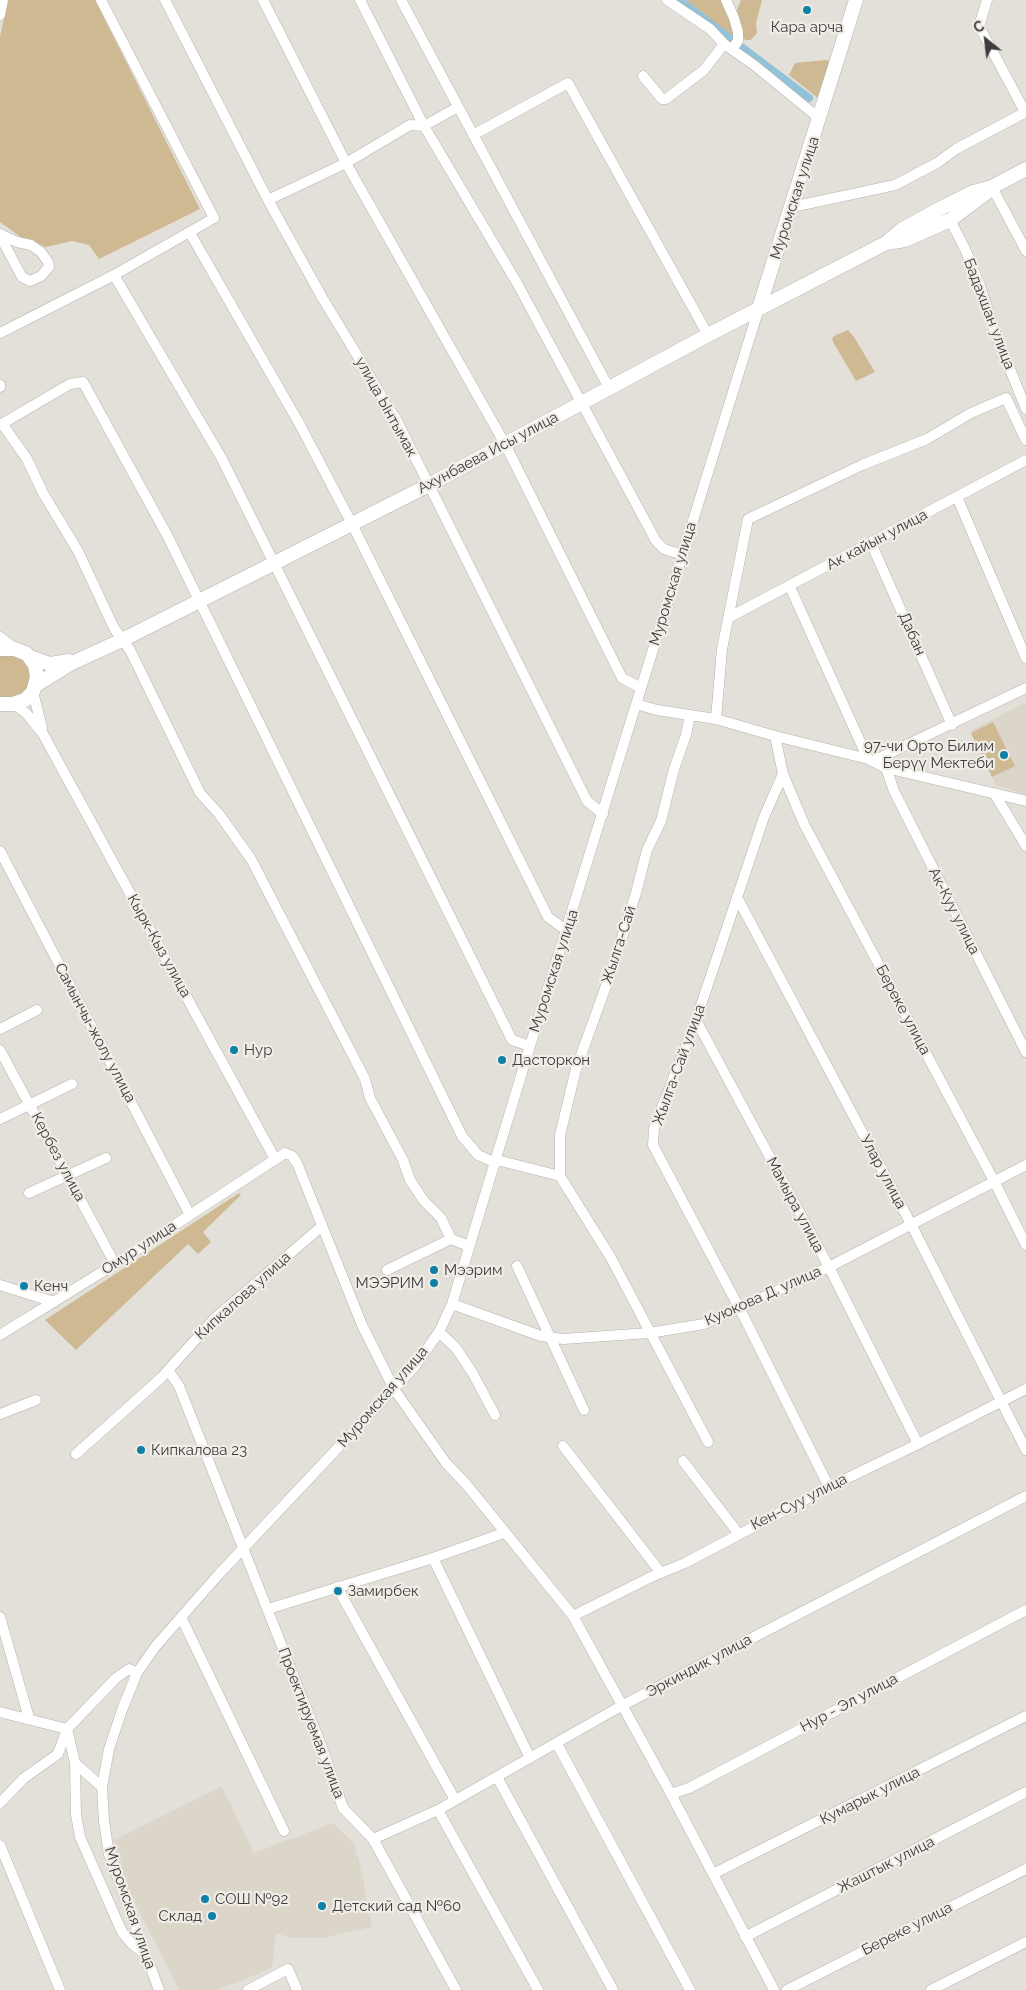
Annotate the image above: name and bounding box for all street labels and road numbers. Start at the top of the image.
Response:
street label: Муромская улица [767,134,823,262]
street label: Бадахшан улица [960,256,1018,372]
street label: улица Ынтымак [351,354,421,460]
street label: Ахунбаева Исы улица [415,408,561,498]
street label: Ак кайын улица [823,506,931,574]
street label: Муромская улица [646,520,700,648]
street label: Дабан [895,610,929,658]
street label: Ак-Куу улица [924,865,984,957]
street label: Кырк-Кыз улица [123,891,195,1001]
street label: Жылга-Сай [598,903,640,987]
street label: Муромская улица [526,907,582,1035]
street label: Самынчы-жолу улица [51,960,139,1106]
street label: Береке улица [872,962,934,1058]
street label: Жылга-Сай улица [649,1002,709,1128]
street label: Кербез улица [27,1109,89,1205]
street label: Улар улица [856,1132,910,1212]
street label: Мамыра улица [762,1154,828,1256]
street label: Омур улица [98,1217,180,1279]
street label: Кипкалова улица [191,1248,295,1344]
street label: Куюкова Д. улица [702,1262,824,1330]
street label: Муромская улица [334,1343,432,1451]
street label: Кен-Суу улица [748,1470,850,1534]
street label: Эркиндик улица [643,1631,755,1701]
street label: Проектируемая улица [274,1645,348,1801]
street label: Нур - Эл улица [797,1670,901,1736]
street label: Кумарык улица [817,1763,923,1829]
street label: Жаштык улица [835,1833,937,1897]
street label: Муромская улица [101,1844,159,1972]
street label: Береке улица [859,1898,955,1960]

